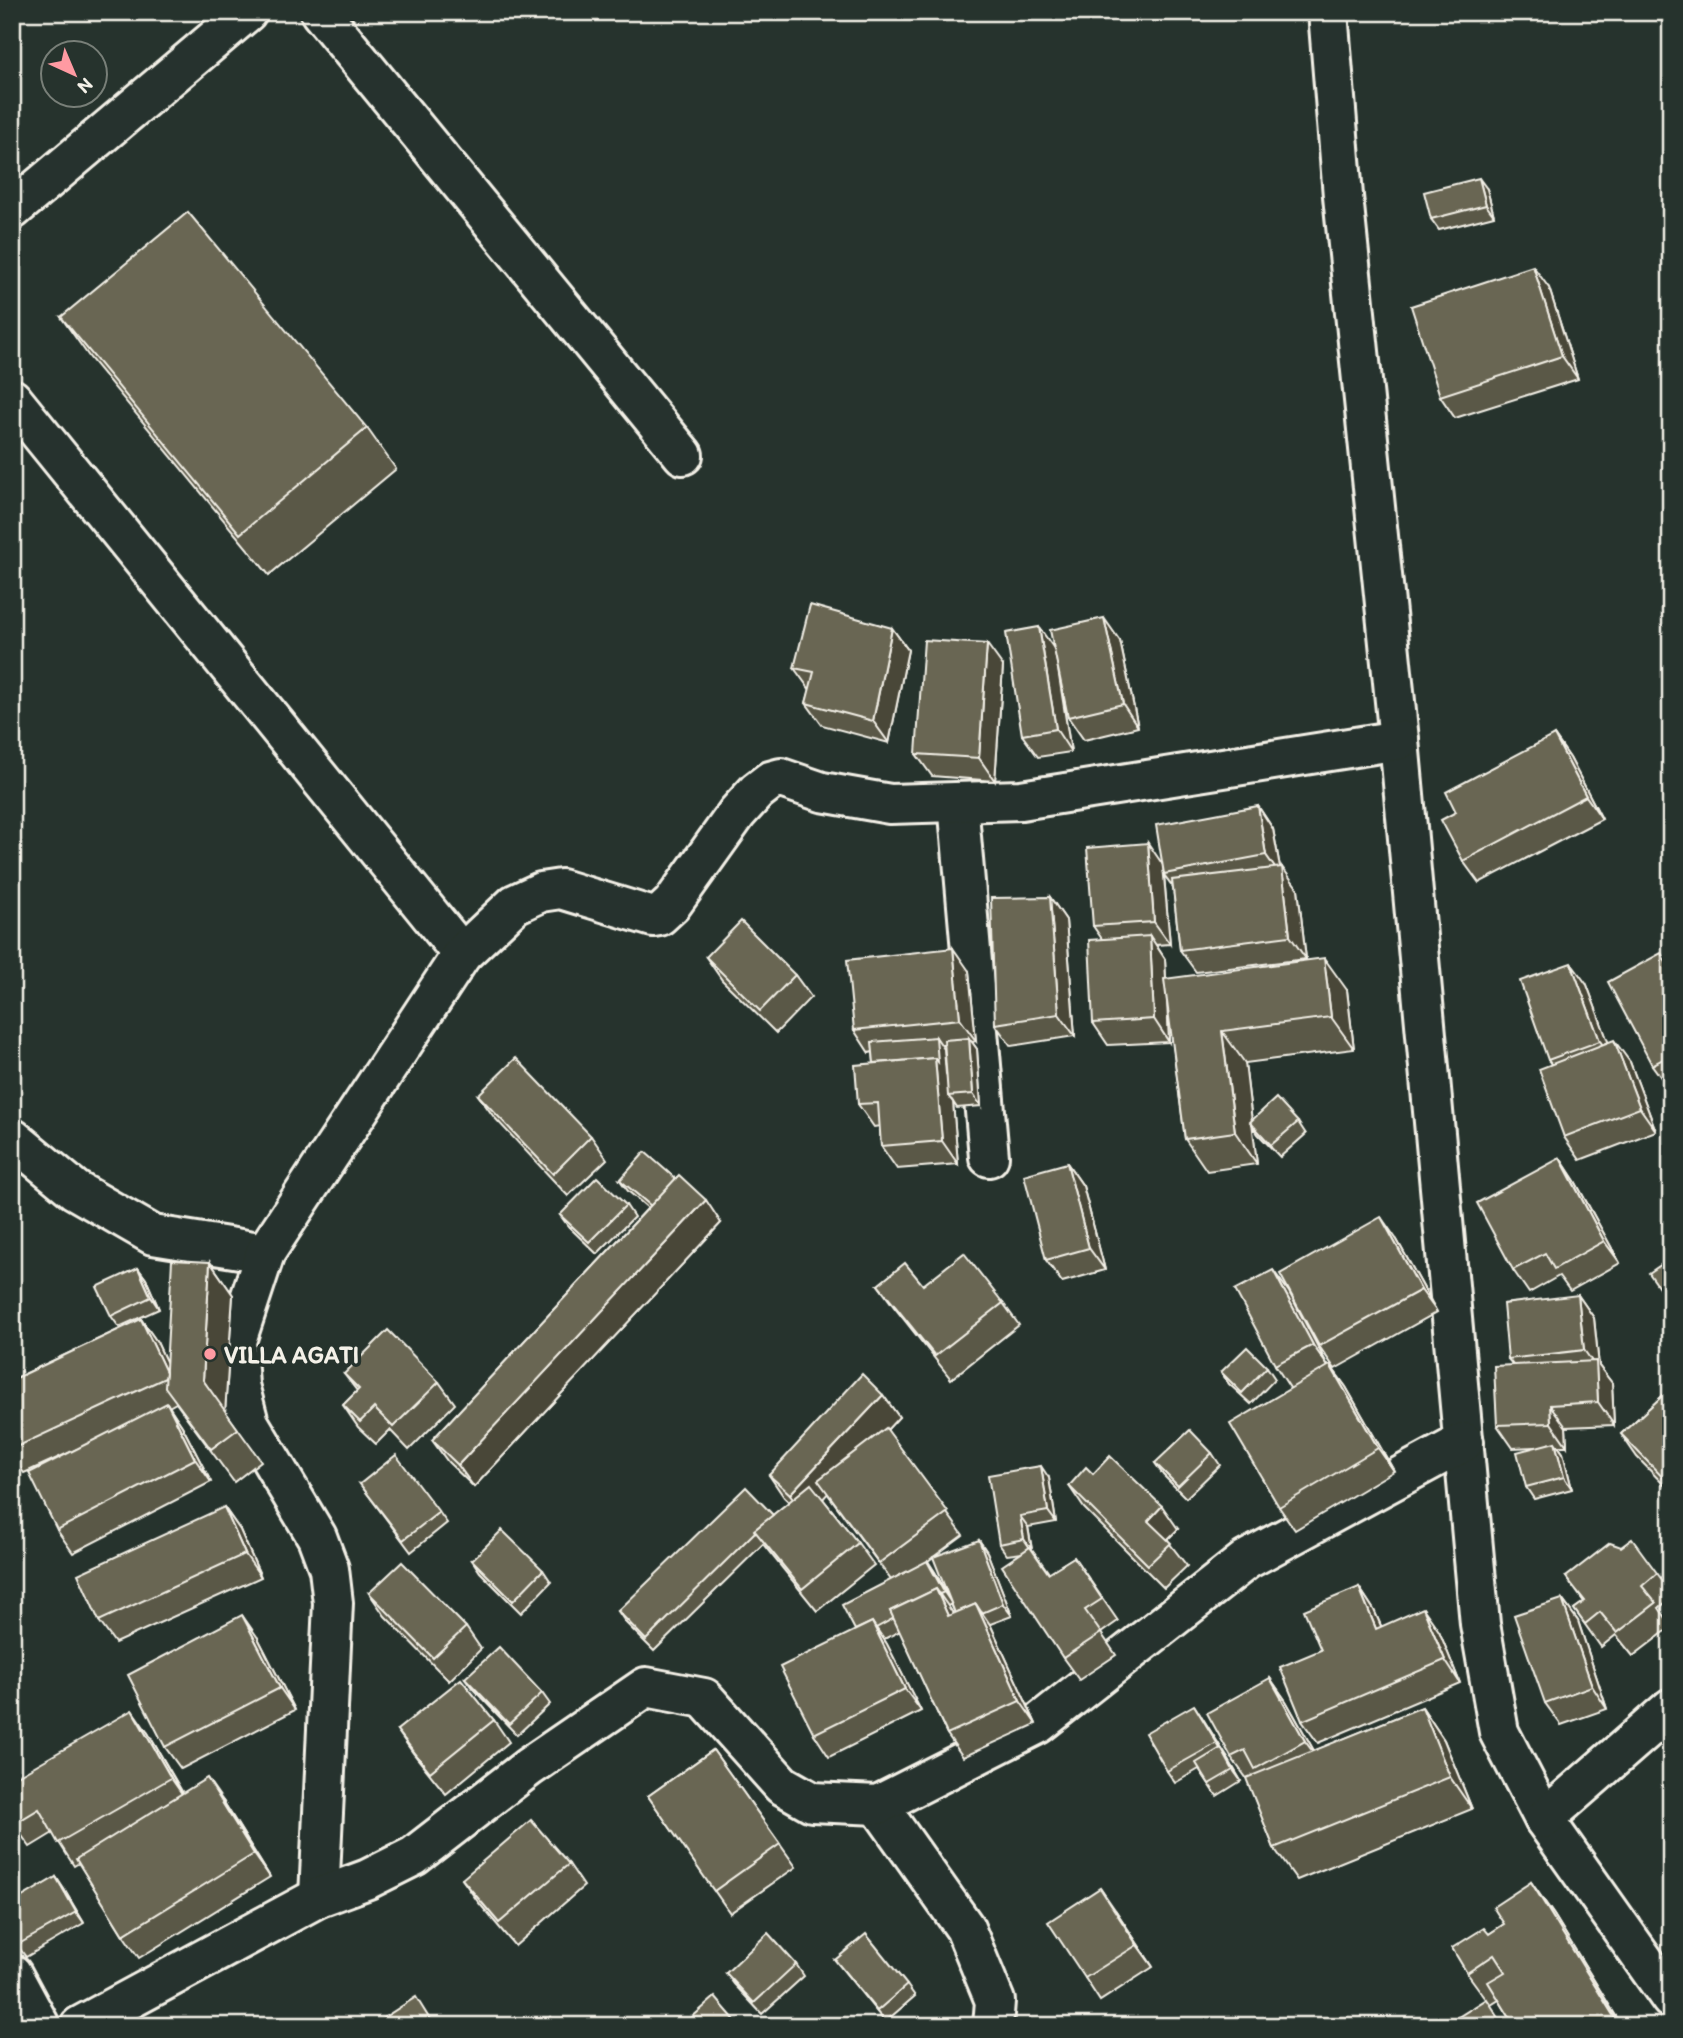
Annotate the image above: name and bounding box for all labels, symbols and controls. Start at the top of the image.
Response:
north arrow [38,38,108,108]
text: N [73,73,98,99]
place label: VILLA AGATI [224,1340,359,1369]
marker: VILLA AGATI [202,1346,218,1362]

